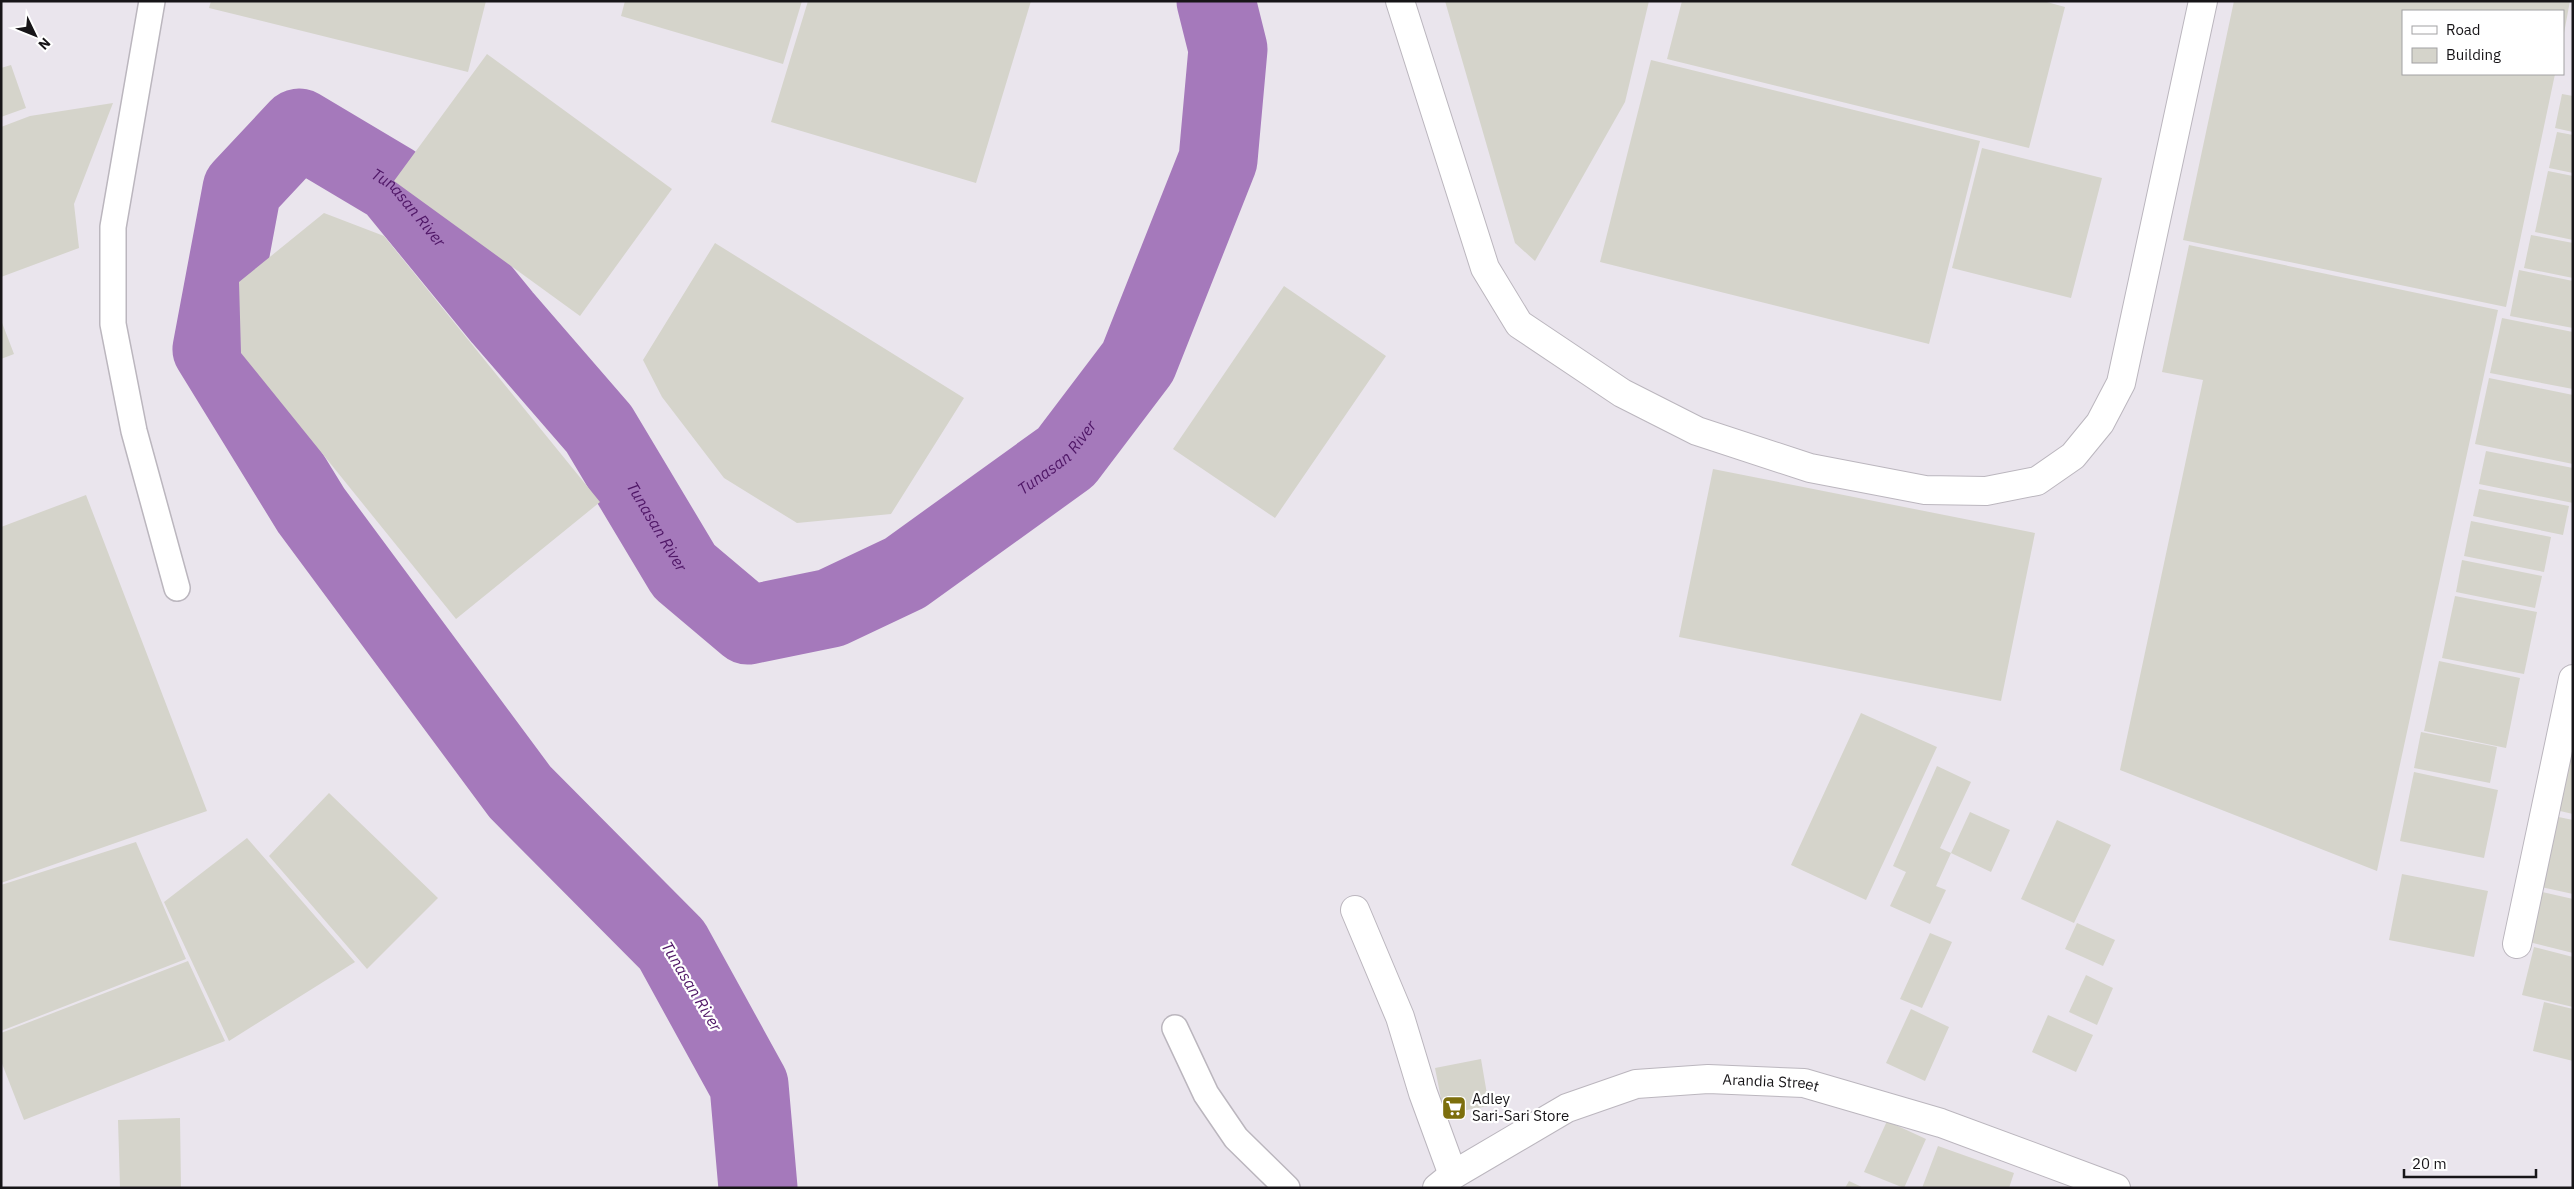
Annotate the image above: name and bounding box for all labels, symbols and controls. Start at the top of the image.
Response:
north arrow [10,10,60,60]
legend [2402,10,2564,75]
text: Road [2446,20,2481,39]
text: N [34,34,55,54]
text: Building [2446,45,2501,64]
water label: Tunasan River [368,164,451,252]
water label: Tunasan River [1014,415,1101,499]
water label: Tunasan River [623,478,692,576]
water label: Tunasan River [657,938,727,1035]
street label: Arandia Street [1722,1070,1821,1096]
place label: Adley Sari-Sari Store [1472,1089,1569,1125]
supermarket icon: Adley Sari-Sari Store [1441,1095,1467,1121]
scale bar [2404,1146,2536,1178]
text: 20 m [2412,1154,2447,1173]

